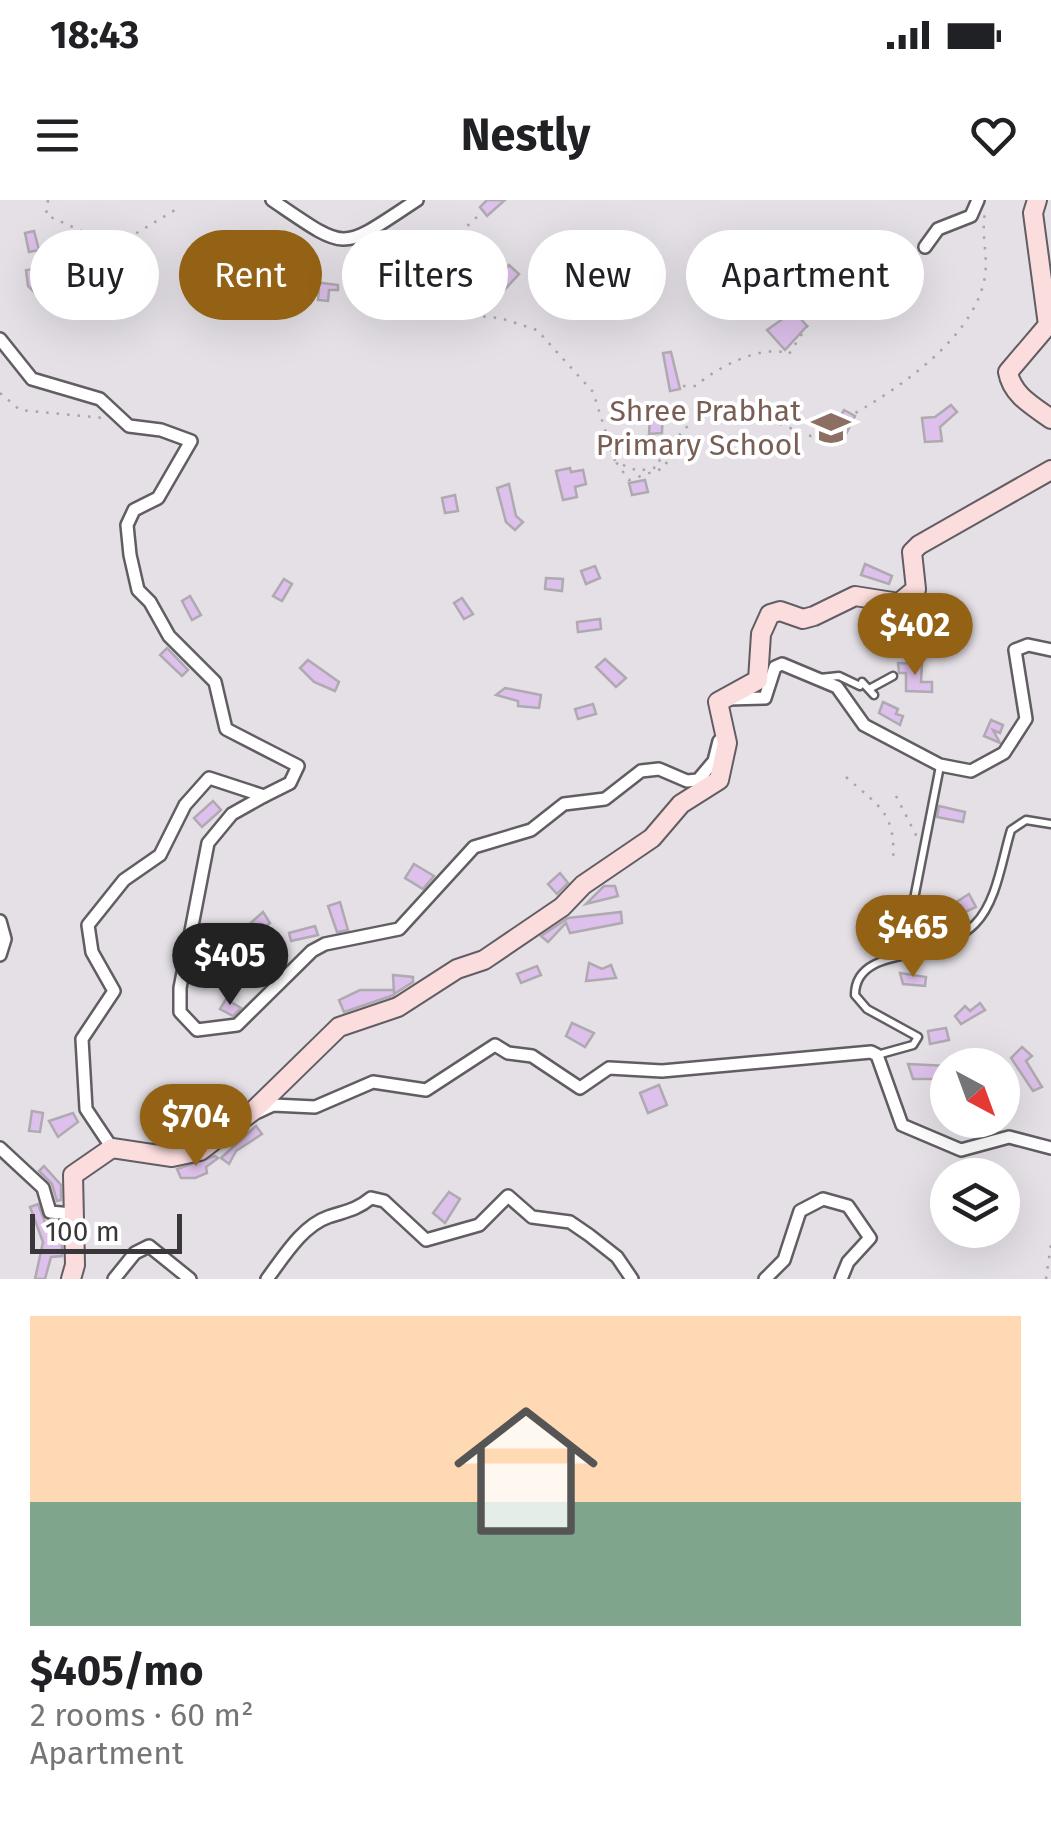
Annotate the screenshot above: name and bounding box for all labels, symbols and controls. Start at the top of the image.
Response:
text: 18:43 [50,12,139,58]
icon: menu [30,108,85,163]
text: Nestly [461,108,590,162]
icon: heart [966,108,1021,163]
chip: Buy [30,230,159,320]
chip: Rent [179,230,322,320]
chip: Filters [342,230,508,320]
chip: New [528,230,666,320]
chip: Apartment [686,230,924,320]
place label: Shree Prabhat Primary School [596,393,801,463]
school or university icon: Shree Prabhat Primary School [810,407,852,449]
pin: $402 [856,593,974,678]
text: $402 [880,606,950,644]
pin: $465 [854,895,972,980]
text: $465 [878,908,948,946]
pin: $405 [171,923,289,1008]
text: $405 [194,936,266,974]
north arrow [930,1048,1020,1138]
map controls [930,1048,1020,1248]
pin: $704 [137,1084,255,1169]
text: $704 [162,1097,230,1135]
button: layers [930,1158,1020,1248]
scale bar [30,1209,182,1254]
text: 100 m [45,1215,120,1248]
icon: home [436,1381,616,1561]
text: $405/mo [30,1646,204,1696]
text: 2 rooms · 60 m² [30,1696,254,1734]
text: Apartment [30,1734,184,1772]

